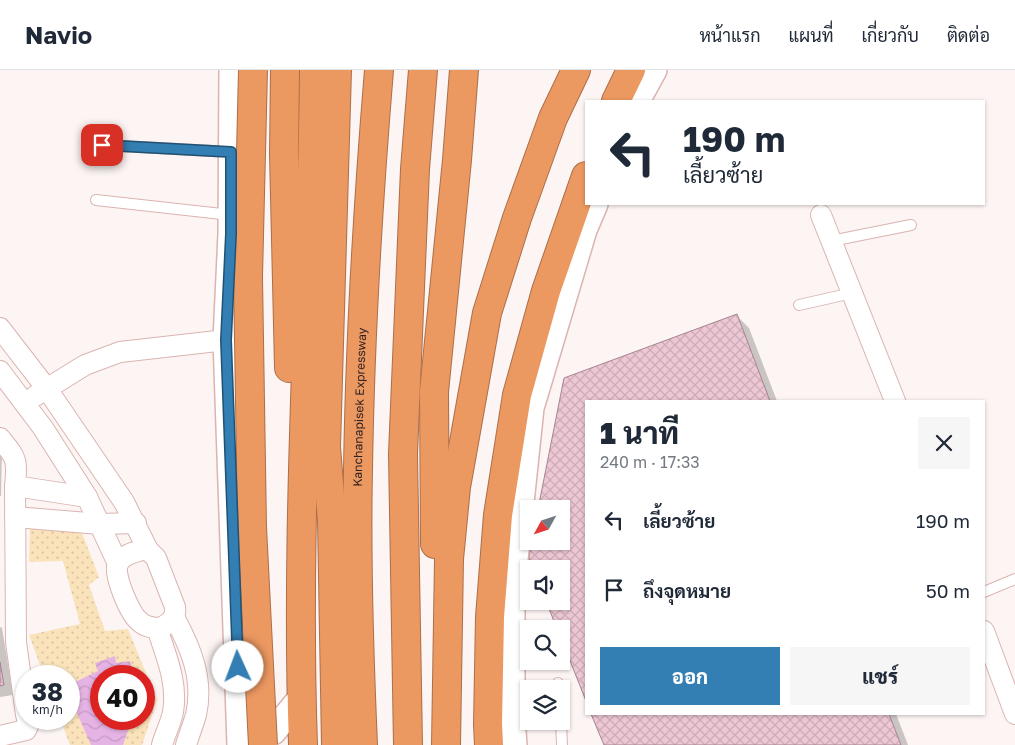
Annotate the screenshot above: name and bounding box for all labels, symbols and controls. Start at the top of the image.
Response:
text: Navio [25,20,92,49]
text: หน้าแรก [699,24,761,46]
text: แผนที่ [789,24,833,46]
text: เกี่ยวกับ [861,24,919,46]
text: ติดต่อ [947,24,990,46]
text: 190 m [683,118,785,160]
icon: left [600,120,665,185]
pin [81,124,123,166]
icon: arrive [88,131,116,159]
text: เลี้ยวซ้าย [683,161,763,188]
street label: Kanchanapisek Expressway [350,327,369,487]
text: 1 นาที [600,415,679,451]
button: close [918,417,970,469]
text: 240 m · 17:33 [600,452,700,472]
north arrow [520,500,570,550]
map controls [520,500,570,730]
icon: left [600,506,628,534]
text: เลี้ยวซ้าย [643,509,715,532]
text: 190 m [916,509,970,532]
button: sound [520,560,570,610]
icon: arrive [600,576,628,604]
text: ถึงจุดหมาย [643,579,731,602]
text: 50 m [926,579,970,602]
button: search [520,620,570,670]
position arrow [211,640,263,692]
button: ออก [600,647,780,705]
button: แชร์ [790,647,970,705]
speed limit sign: 40 [90,665,155,730]
text: 38 [32,676,63,707]
button: layers [520,680,570,730]
text: km/h [32,702,63,717]

